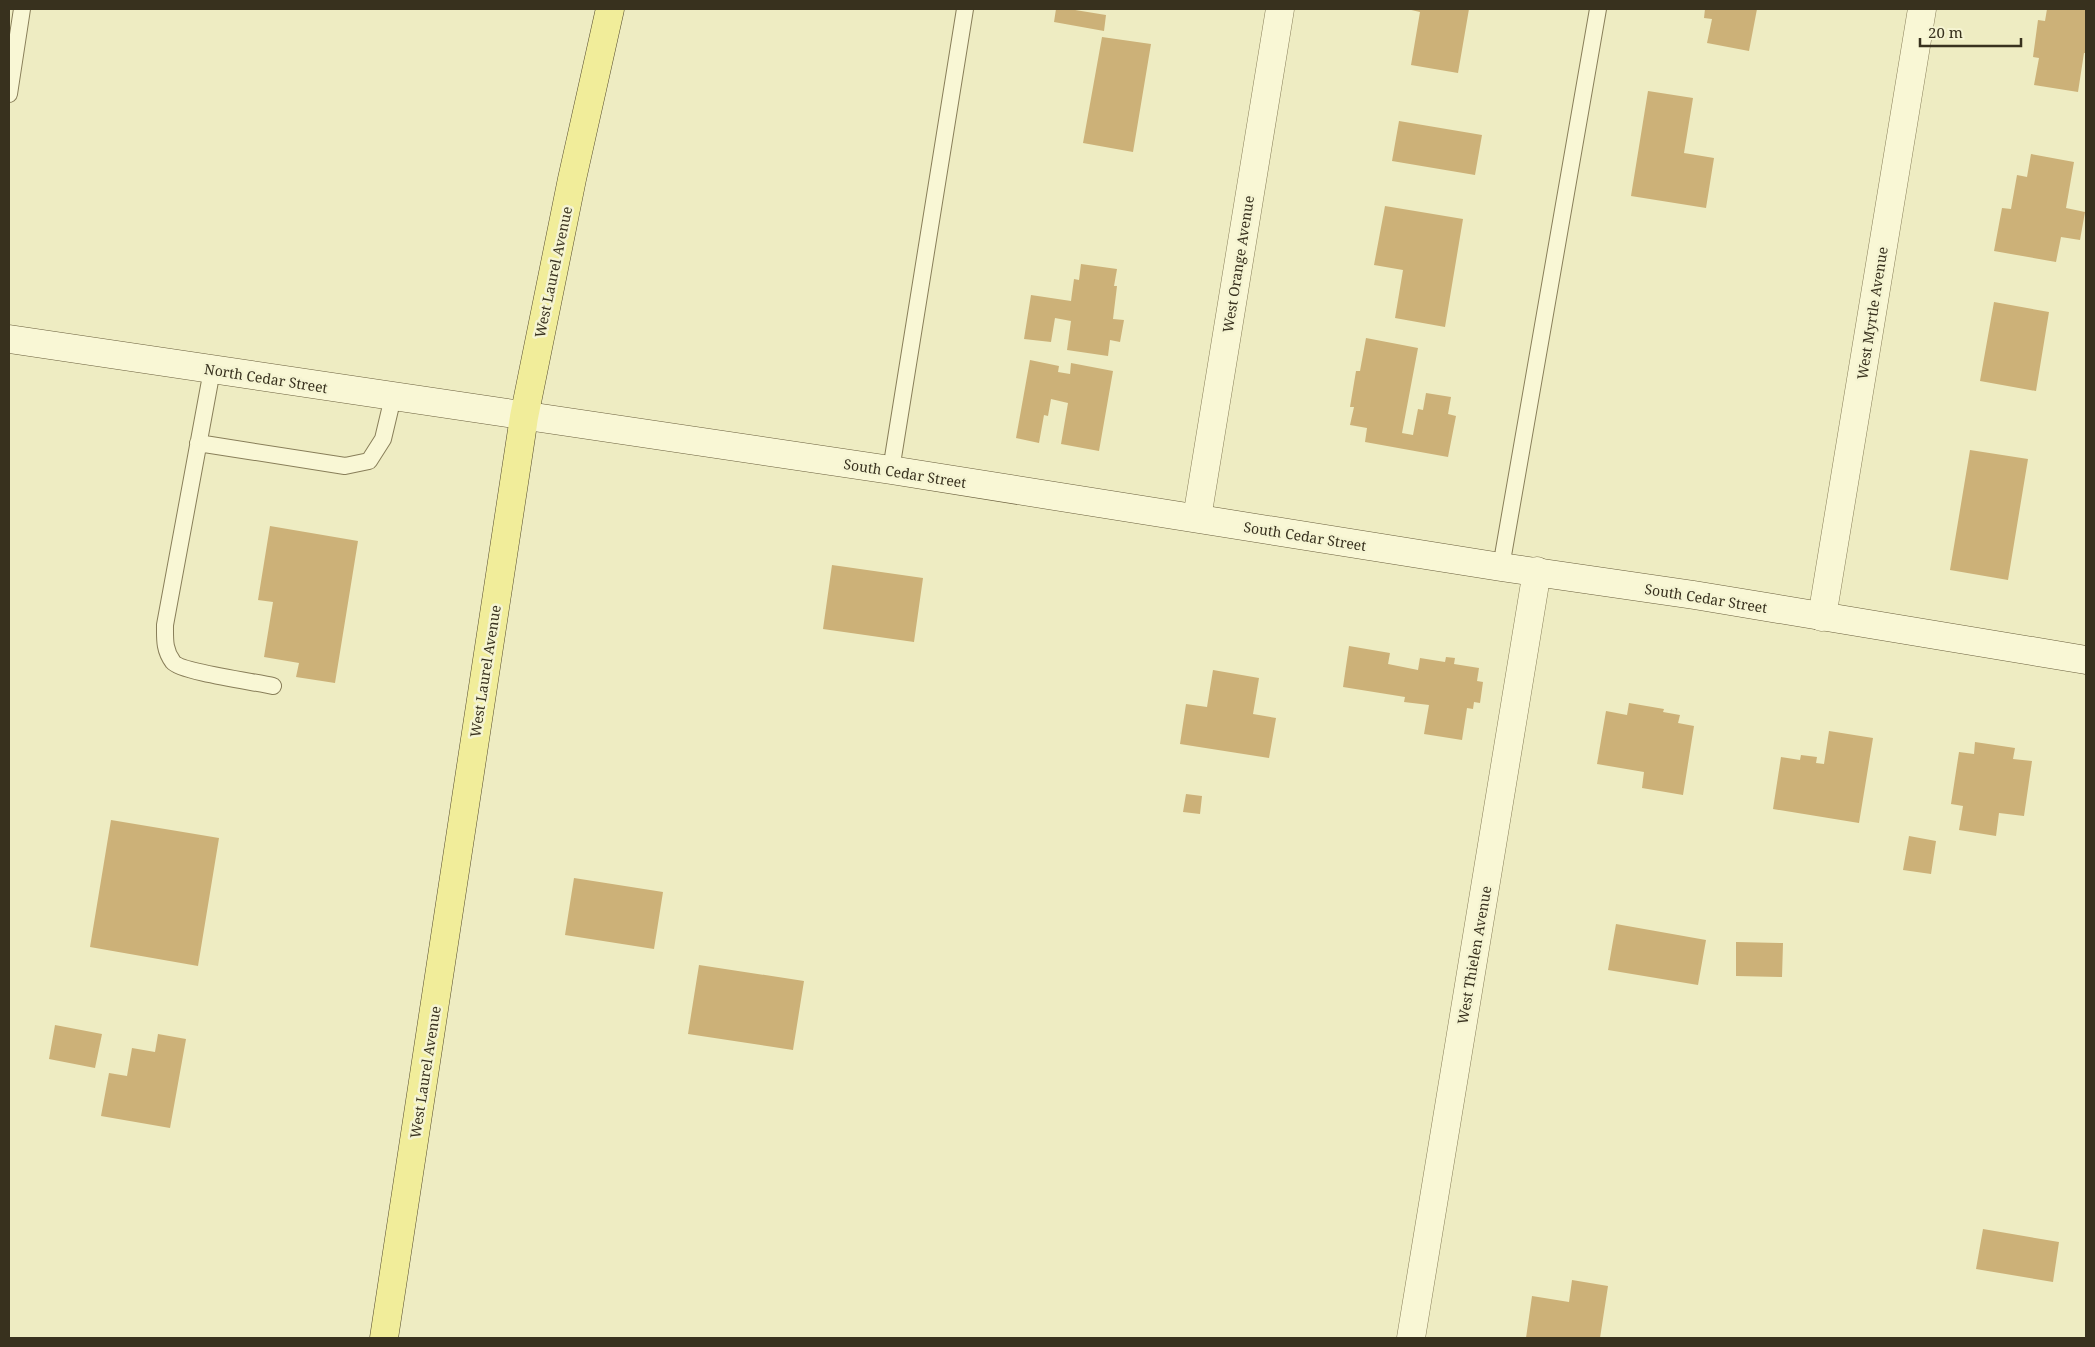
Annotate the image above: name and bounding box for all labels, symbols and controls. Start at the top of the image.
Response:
scale bar [1920,15,2021,47]
text: 20 m [1928,22,1963,42]
street label: West Orange Avenue [1218,194,1258,334]
street label: West Laurel Avenue [530,205,576,339]
street label: West Myrtle Avenue [1852,245,1892,381]
street label: North Cedar Street [203,359,329,397]
street label: South Cedar Street [842,454,968,492]
street label: South Cedar Street [1242,517,1368,555]
street label: South Cedar Street [1643,579,1769,617]
street label: West Laurel Avenue [465,603,505,739]
street label: West Thielen Avenue [1452,884,1496,1026]
street label: West Laurel Avenue [405,1004,445,1140]

